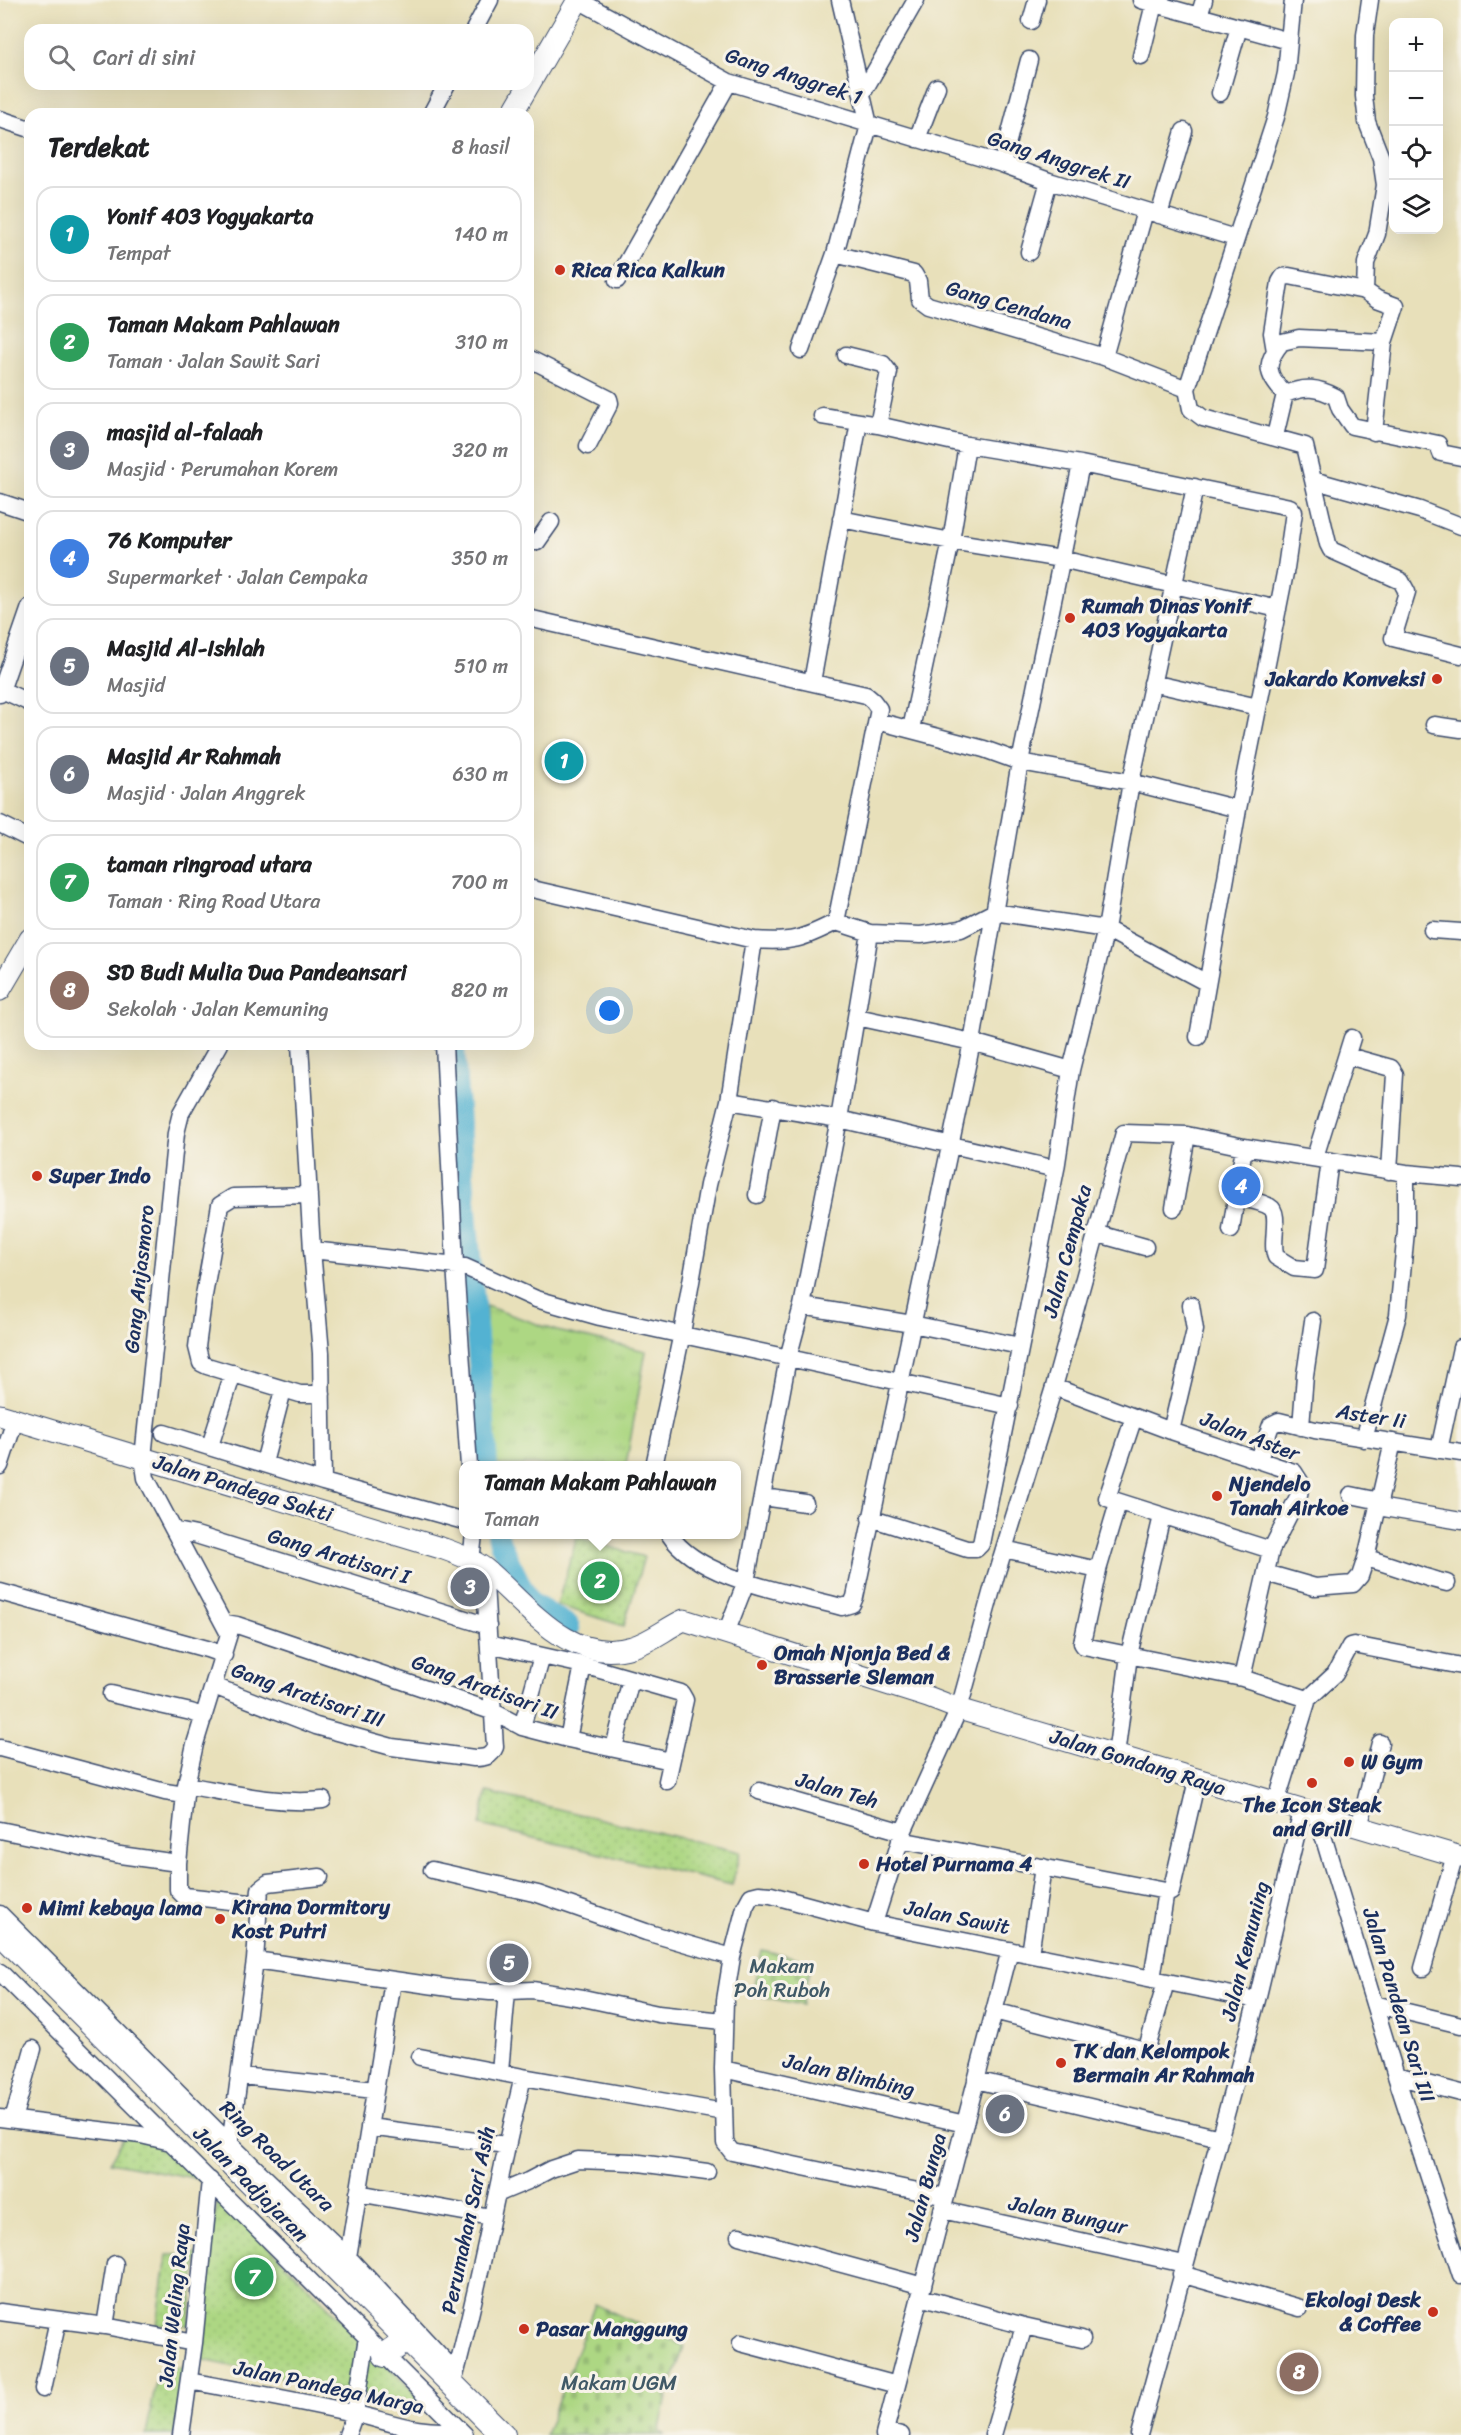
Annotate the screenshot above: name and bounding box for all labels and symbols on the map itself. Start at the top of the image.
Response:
street label: Gang Anggrek 1 [720,36,868,116]
street label: Gang Anggrek II [983,119,1136,201]
place label: Rica Rica Kalkun [571,251,726,289]
marker: Rica Rica Kalkun [553,263,567,277]
street label: Gang Cendana [941,269,1077,341]
place label: Rumah Dinas Yonif 403 Yogyakarta [1081,587,1253,649]
marker: Rumah Dinas Yonif 403 Yogyakarta [1063,611,1077,625]
place label: Jakardo Konveksi [1264,660,1426,698]
marker: Jakardo Konveksi [1430,672,1444,686]
pin: 1 [544,738,584,783]
your location [595,996,624,1025]
place label: Super Indo [48,1157,151,1195]
pin: 4 [1222,1164,1260,1208]
marker: Super Indo [30,1169,44,1183]
street label: Jalan Cempaka [1031,1180,1103,1323]
street label: Gang Anjasmoro [112,1203,166,1355]
street label: Aster Ii [1333,1392,1410,1440]
street label: Jalan Aster [1194,1399,1307,1473]
street label: Jalan Pandega Sakti [147,1442,339,1534]
place label: Njendelo Tanah Airkoe [1228,1465,1349,1527]
marker: Njendelo Tanah Airkoe [1210,1489,1224,1503]
street label: Gang Aratisari I [263,1516,417,1596]
pin: 2 [580,1558,620,1604]
pin: 3 [450,1564,490,1610]
place label: Omah Njonja Bed & Brasserie Sleman [774,1634,951,1696]
street label: Gang Aratisari II [406,1643,564,1731]
street label: Gang Aratisari III [226,1651,390,1739]
marker: Omah Njonja Bed & Brasserie Sleman [755,1658,769,1672]
street label: Jalan Gondang Raya [1044,1717,1231,1807]
place label: W Gym [1361,1743,1423,1781]
marker: W Gym [1342,1755,1356,1769]
street label: Jalan Teh [790,1760,883,1820]
marker: The Icon Steak and Grill [1305,1776,1319,1790]
place label: The Icon Steak and Grill [1242,1786,1383,1848]
place label: Hotel Purnama 4 [875,1845,1032,1883]
marker: Hotel Purnama 4 [857,1857,871,1871]
street label: Jalan Kemuning [1209,1877,1281,2026]
place label: Kirana Dormitory Kost Putri [231,1888,391,1950]
street label: Jalan Sawit [900,1888,1013,1946]
place label: Mimi kebaya lama [38,1889,203,1927]
marker: Mimi kebaya lama [20,1901,34,1915]
street label: Jalan Pandean Sari III [1351,1902,1447,2108]
marker: Kirana Dormitory Kost Putri [213,1912,227,1926]
pin: 5 [490,1940,528,1986]
park label: Makam Poh Ruboh [734,1947,830,2009]
place label: TK dan Kelompok Bermain Ar Rahmah [1073,2032,1255,2094]
street label: Jalan Blimbing [778,2041,919,2109]
marker: TK dan Kelompok Bermain Ar Rahmah [1054,2056,1068,2070]
street label: Ring Road Utara [210,2091,344,2222]
pin: 6 [986,2092,1024,2136]
street label: Jalan Padjajaran [183,2116,318,2251]
street label: Perumahan Sari Asih [430,2123,506,2317]
street label: Jalan Bunga [892,2128,958,2246]
street label: Jalan Bungur [1004,2184,1132,2246]
street label: Jalan Weling Raya [146,2221,202,2390]
pin: 7 [234,2254,274,2300]
place label: Ekologi Desk & Coffee [1305,2281,1422,2343]
marker: Ekologi Desk & Coffee [1426,2305,1440,2319]
place label: Pasar Manggung [536,2310,688,2348]
marker: Pasar Manggung [517,2322,531,2336]
street label: Jalan Pandega Marga [229,2348,428,2426]
pin: 8 [1280,2350,1318,2394]
park label: Makam UGM [561,2364,677,2402]

